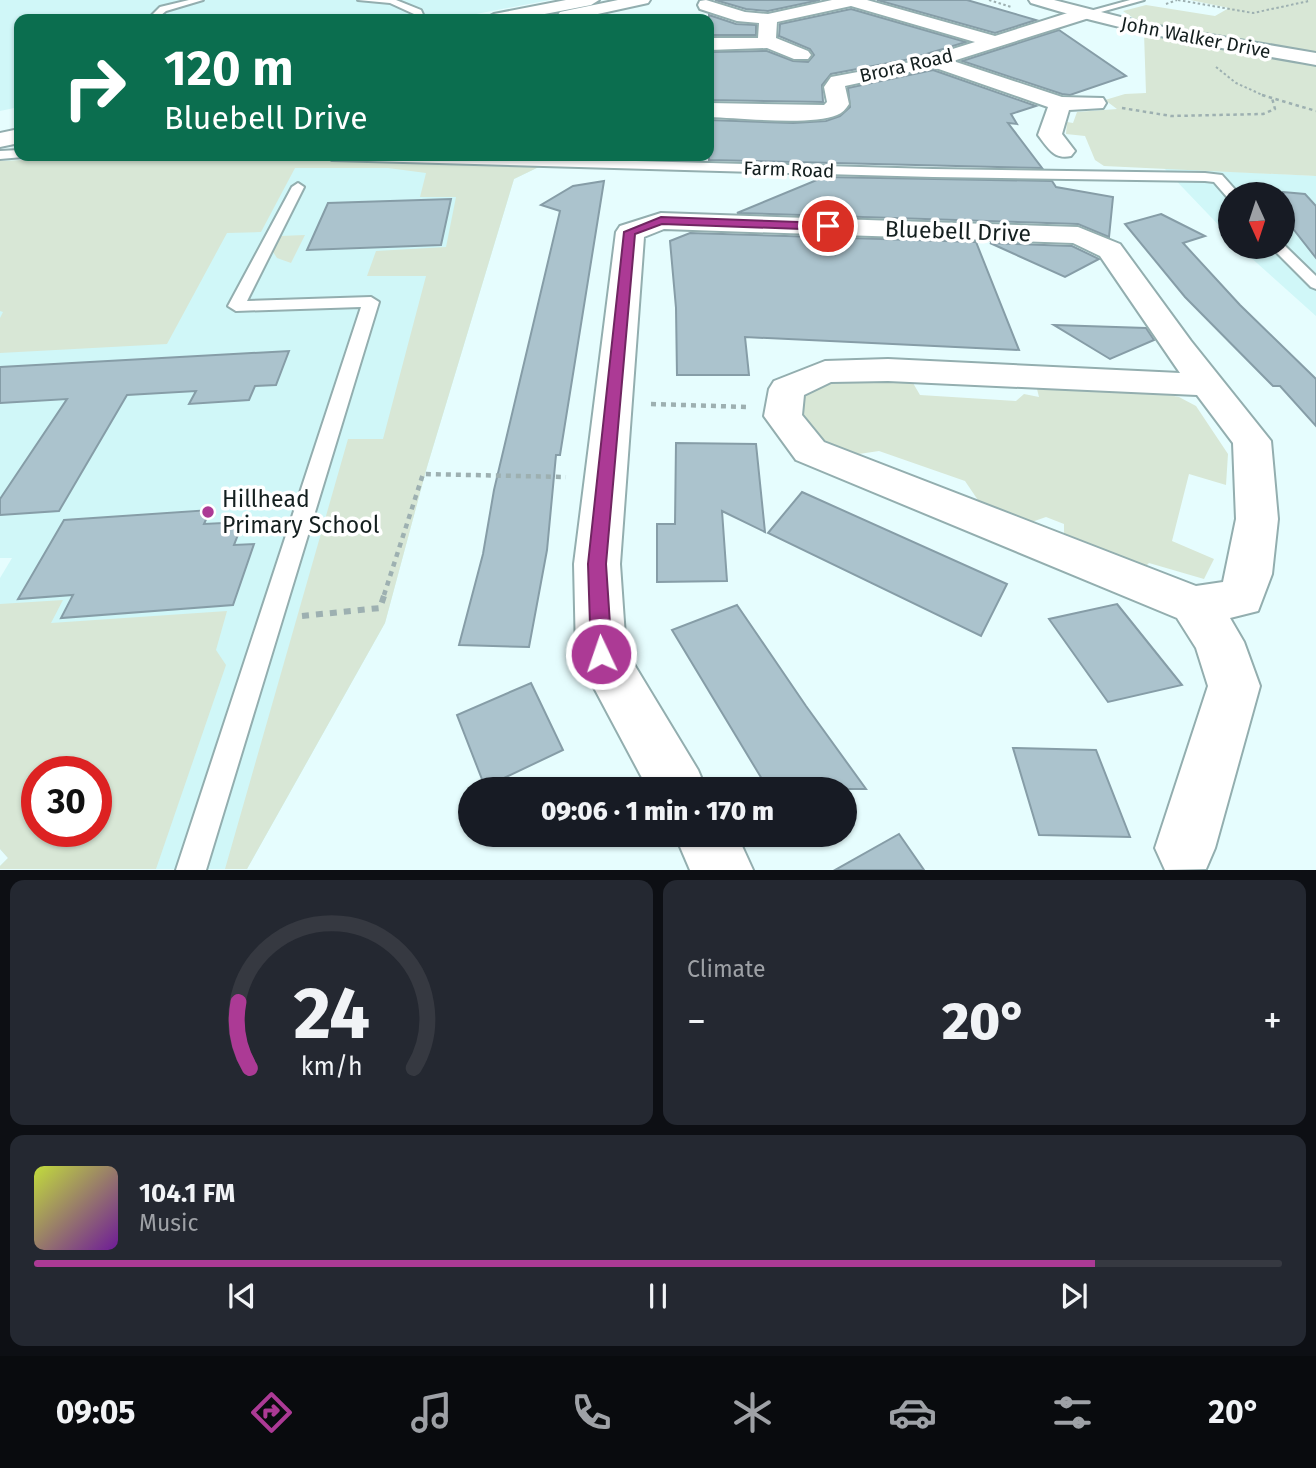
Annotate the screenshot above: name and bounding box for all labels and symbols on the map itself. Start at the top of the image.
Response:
street label: John Walker Drive [1119,12,1273,63]
street label: Brora Road [857,44,955,87]
street label: Farm Road [743,156,835,183]
north arrow [1218,182,1295,259]
pin [798,196,858,256]
street label: Bluebell Drive [884,214,1032,248]
place label: Hillhead Primary School [222,485,380,539]
marker: Hillhead Primary School [200,504,216,520]
position arrow [564,617,638,691]
speed limit sign: 30 [21,756,112,847]

